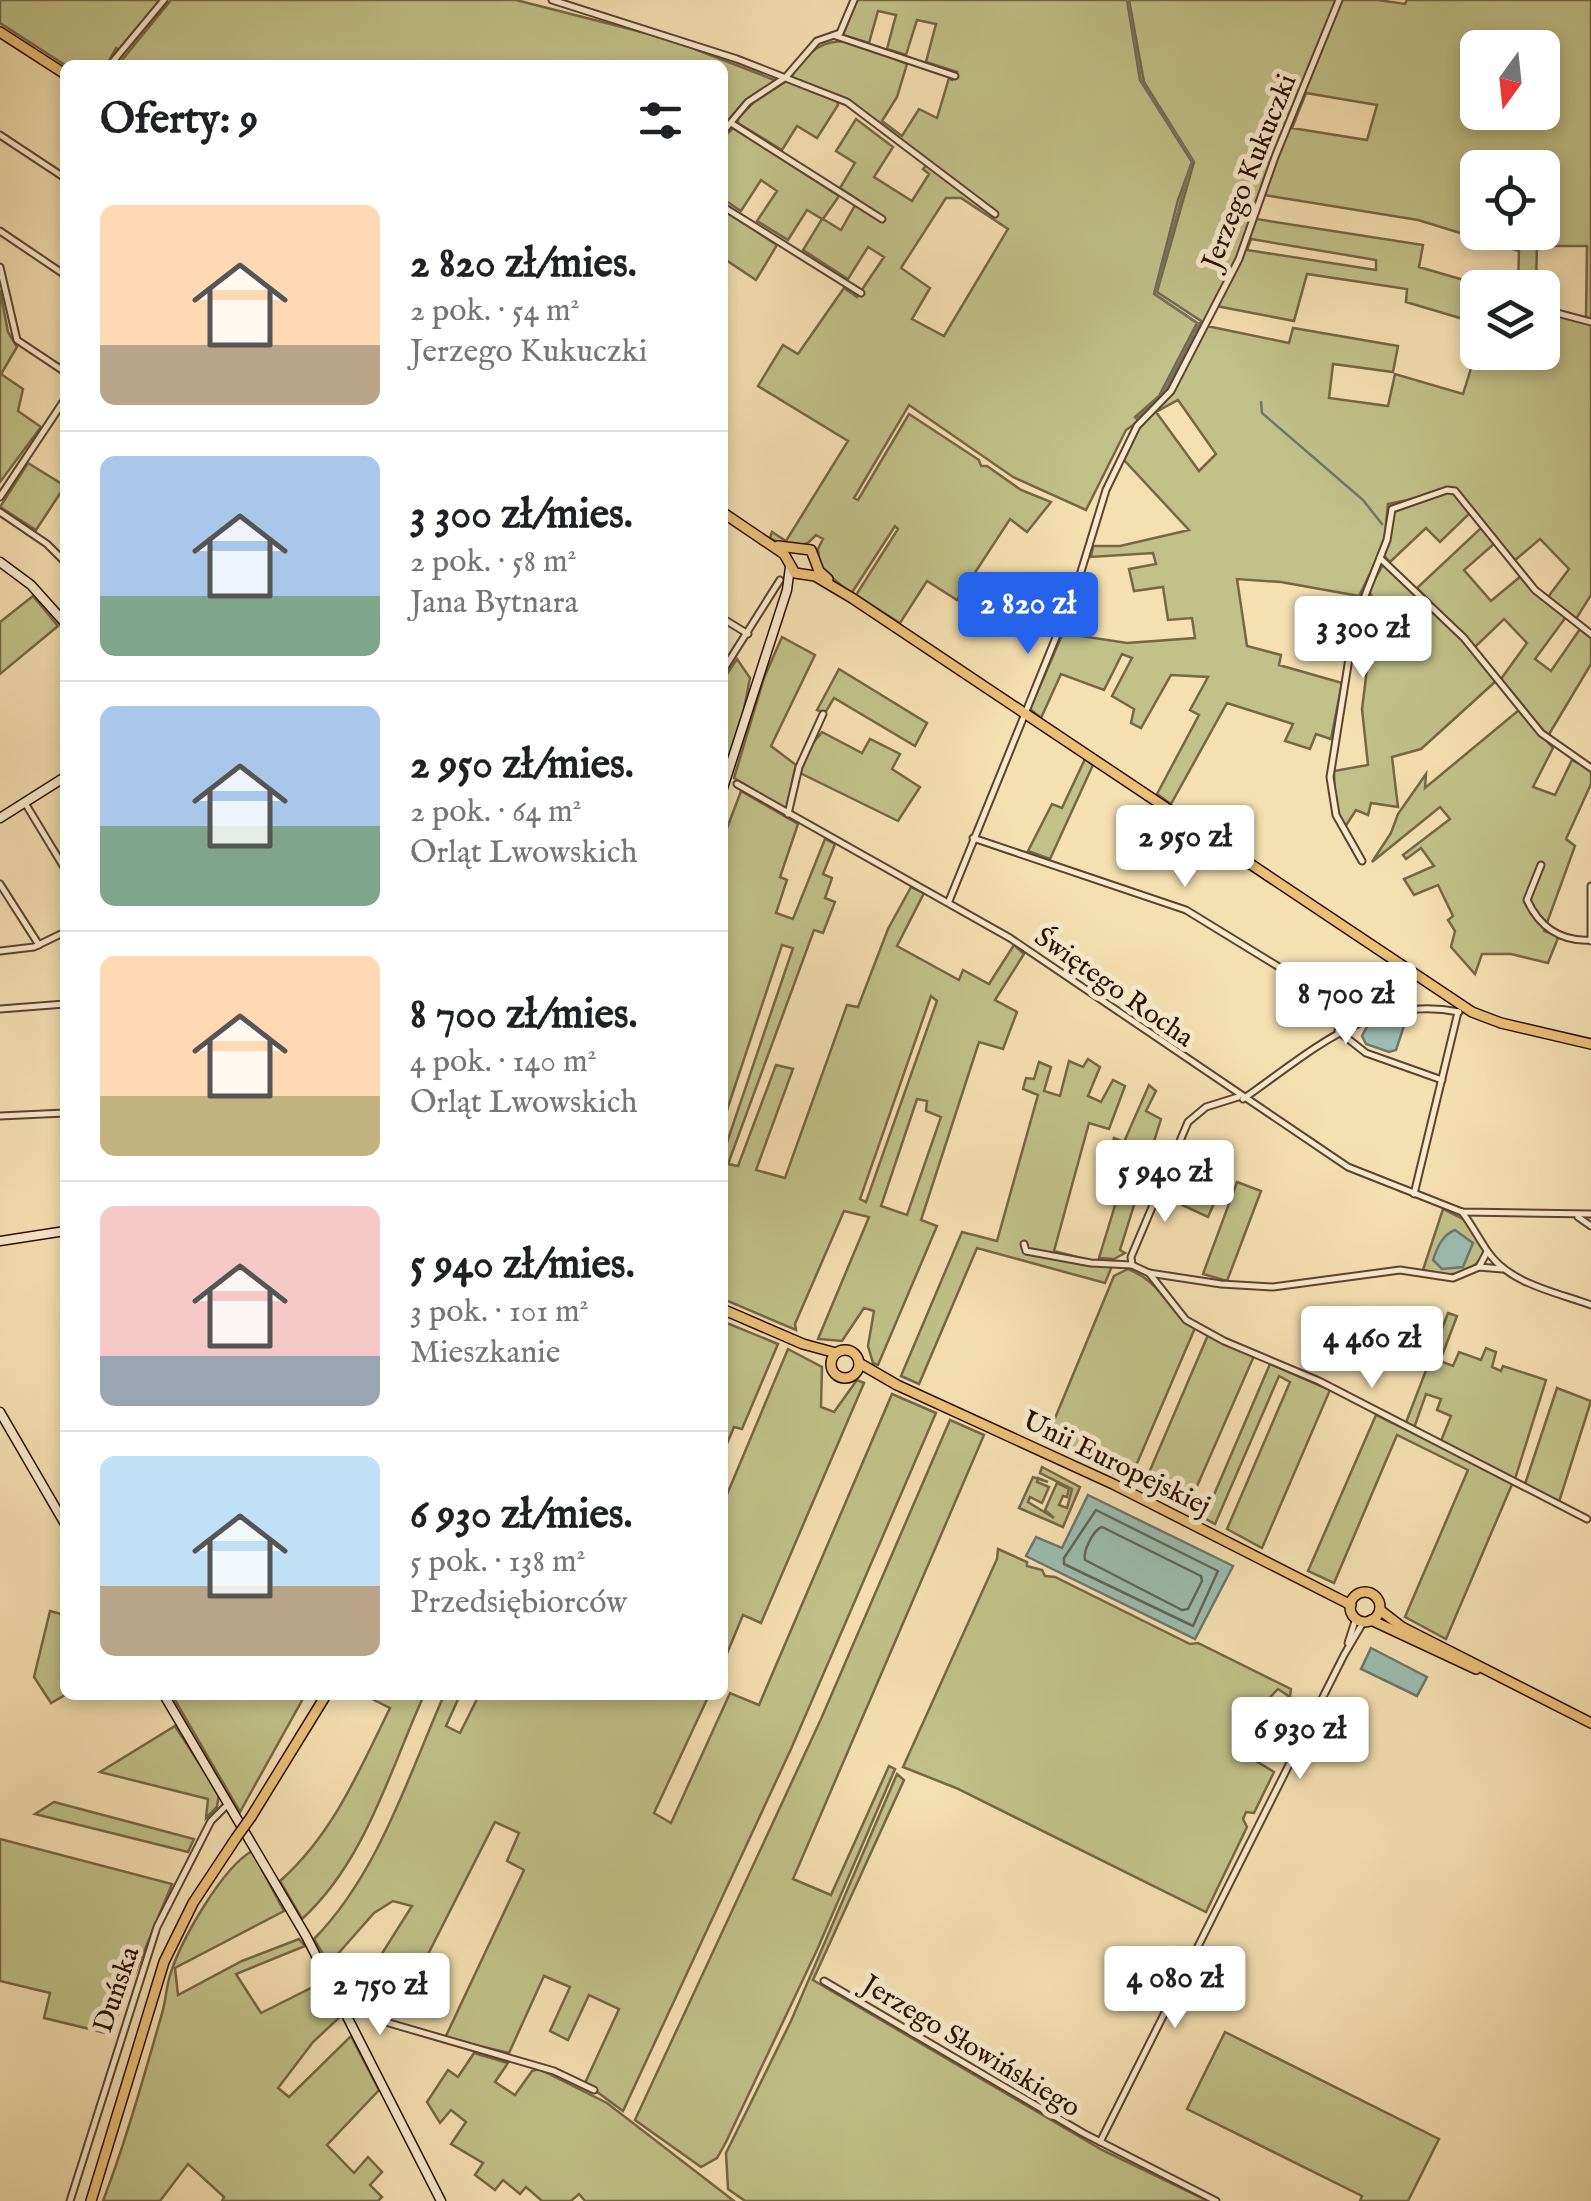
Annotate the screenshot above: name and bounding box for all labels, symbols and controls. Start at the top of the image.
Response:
north arrow [1460,30,1560,130]
map controls [1460,30,1560,370]
street label: Jerzego Kukuczki [1194,69,1305,278]
icon: filters [633,93,688,148]
text: Oferty: 9 [100,94,258,147]
button: locate [1460,150,1560,250]
text: 2 820 zł/mies. [410,238,637,291]
icon: home [180,245,300,365]
button: layers [1460,270,1560,370]
text: 2 pok. · 54 m² [410,291,580,332]
text: Jerzego Kukuczki [410,332,647,373]
text: 3 300 zł/mies. [410,489,633,542]
icon: home [180,496,300,616]
text: 2 pok. · 58 m² [410,542,577,583]
pin: 2 820 zł [925,572,1131,657]
text: Jana Bytnara [410,583,578,624]
text: 2 820 zł [980,584,1076,625]
pin: 3 300 zł [1260,596,1466,681]
text: 3 300 zł [1317,608,1409,649]
text: 2 950 zł/mies. [410,739,634,792]
icon: home [180,746,300,866]
text: 2 pok. · 64 m² [410,792,582,833]
pin: 2 950 zł [1082,805,1288,890]
text: 2 950 zł [1138,817,1232,858]
text: Orląt Lwowskich [410,833,638,874]
street label: Świętego Rocha [1027,920,1201,1056]
pin: 8 700 zł [1243,962,1449,1047]
text: 8 700 zł [1298,974,1394,1015]
text: 8 700 zł/mies. [410,989,638,1042]
icon: home [180,996,300,1116]
text: 4 pok. · 140 m² [410,1042,597,1083]
text: Orląt Lwowskich [410,1083,638,1124]
pin: 5 940 zł [1062,1140,1268,1225]
text: 5 940 zł [1118,1152,1212,1193]
text: 5 940 zł/mies. [410,1239,635,1292]
icon: home [180,1246,300,1366]
text: 3 pok. · 101 m² [410,1292,589,1333]
pin: 4 460 zł [1269,1306,1475,1391]
text: 4 460 zł [1323,1318,1421,1359]
text: Mieszkanie [410,1333,560,1374]
street label: Unii Europejskiej [1016,1404,1216,1525]
text: 6 930 zł/mies. [410,1489,633,1542]
icon: home [180,1496,300,1616]
text: 5 pok. · 138 m² [410,1542,586,1583]
text: Przedsiębiorców [410,1583,627,1624]
pin: 6 930 zł [1197,1697,1403,1782]
text: 6 930 zł [1254,1709,1346,1750]
street label: Duńska [86,1941,149,2038]
pin: 4 080 zł [1072,1946,1278,2031]
pin: 2 750 zł [277,1953,483,2038]
text: 4 080 zł [1126,1958,1224,1999]
text: 2 750 zł [333,1965,427,2006]
street label: Jerzego Słowińskiego [853,1967,1086,2126]

